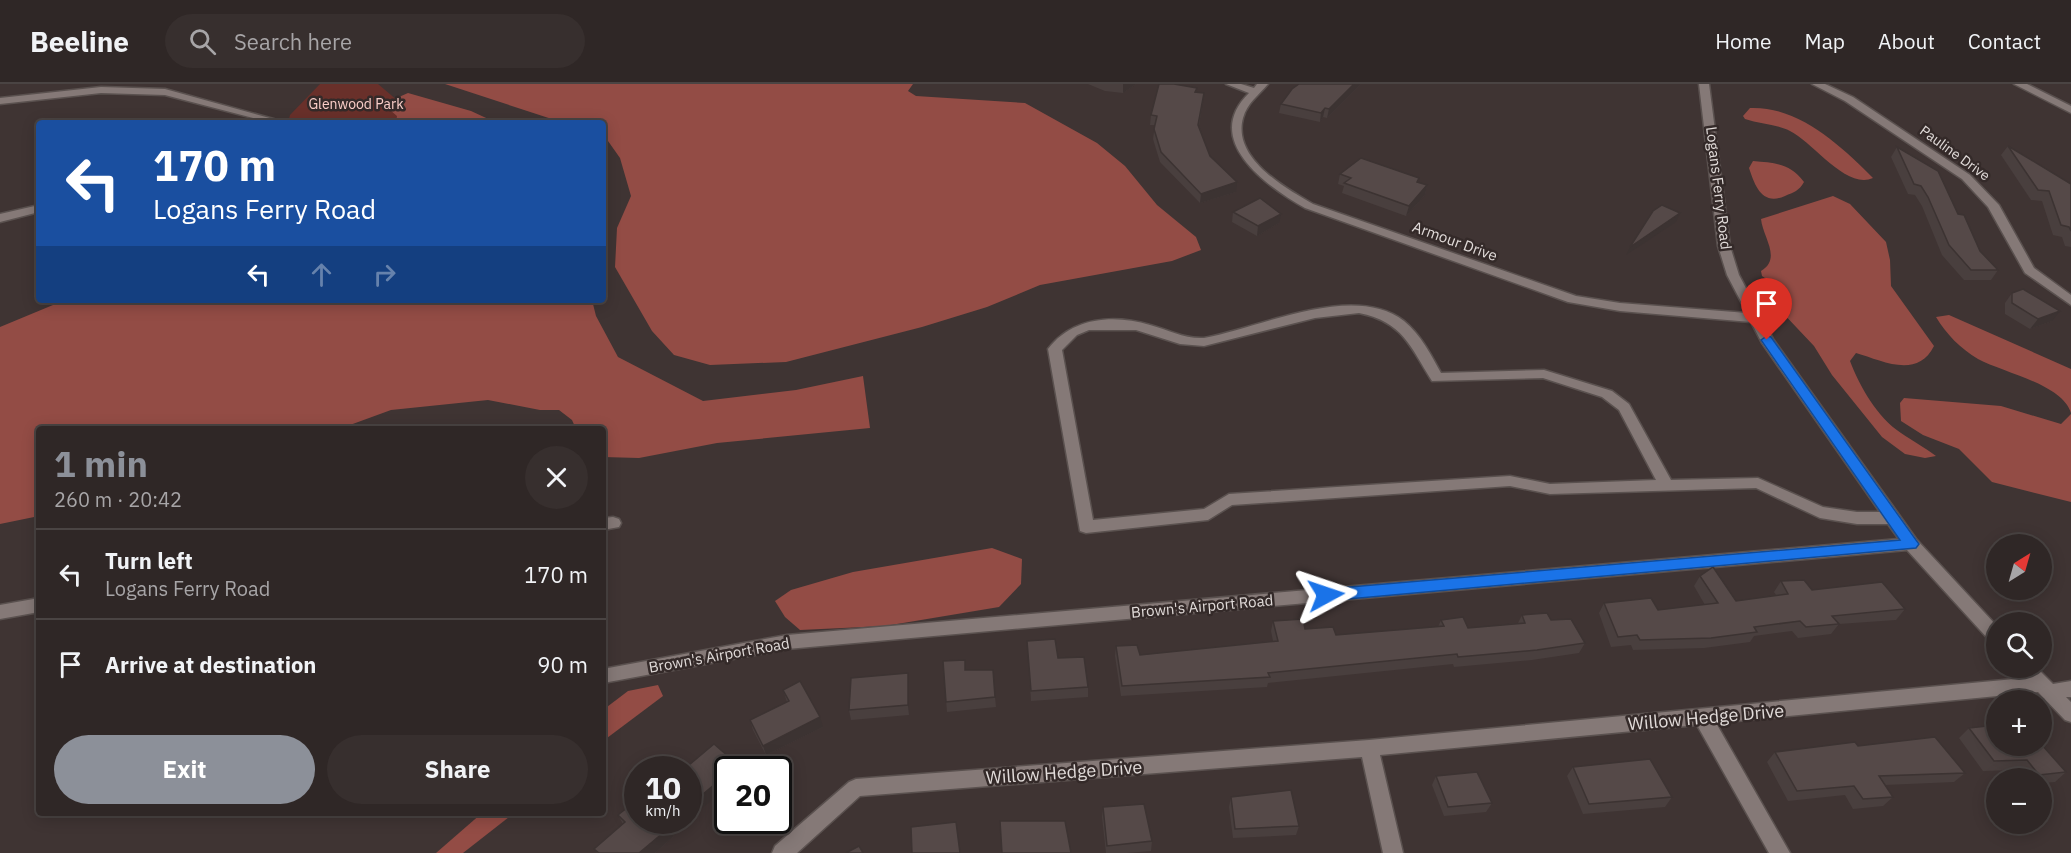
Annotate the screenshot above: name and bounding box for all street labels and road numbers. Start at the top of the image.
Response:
street label: Pauline Drive [1916,121,1994,185]
street label: Logans Ferry Road [1702,125,1736,251]
street label: Armour Drive [1410,217,1500,265]
street label: Brown's Airport Road [1130,590,1274,622]
street label: Brown's Airport Road [647,633,791,677]
street label: Willow Hedge Drive [1627,699,1785,735]
street label: Willow Hedge Drive [985,755,1143,789]

